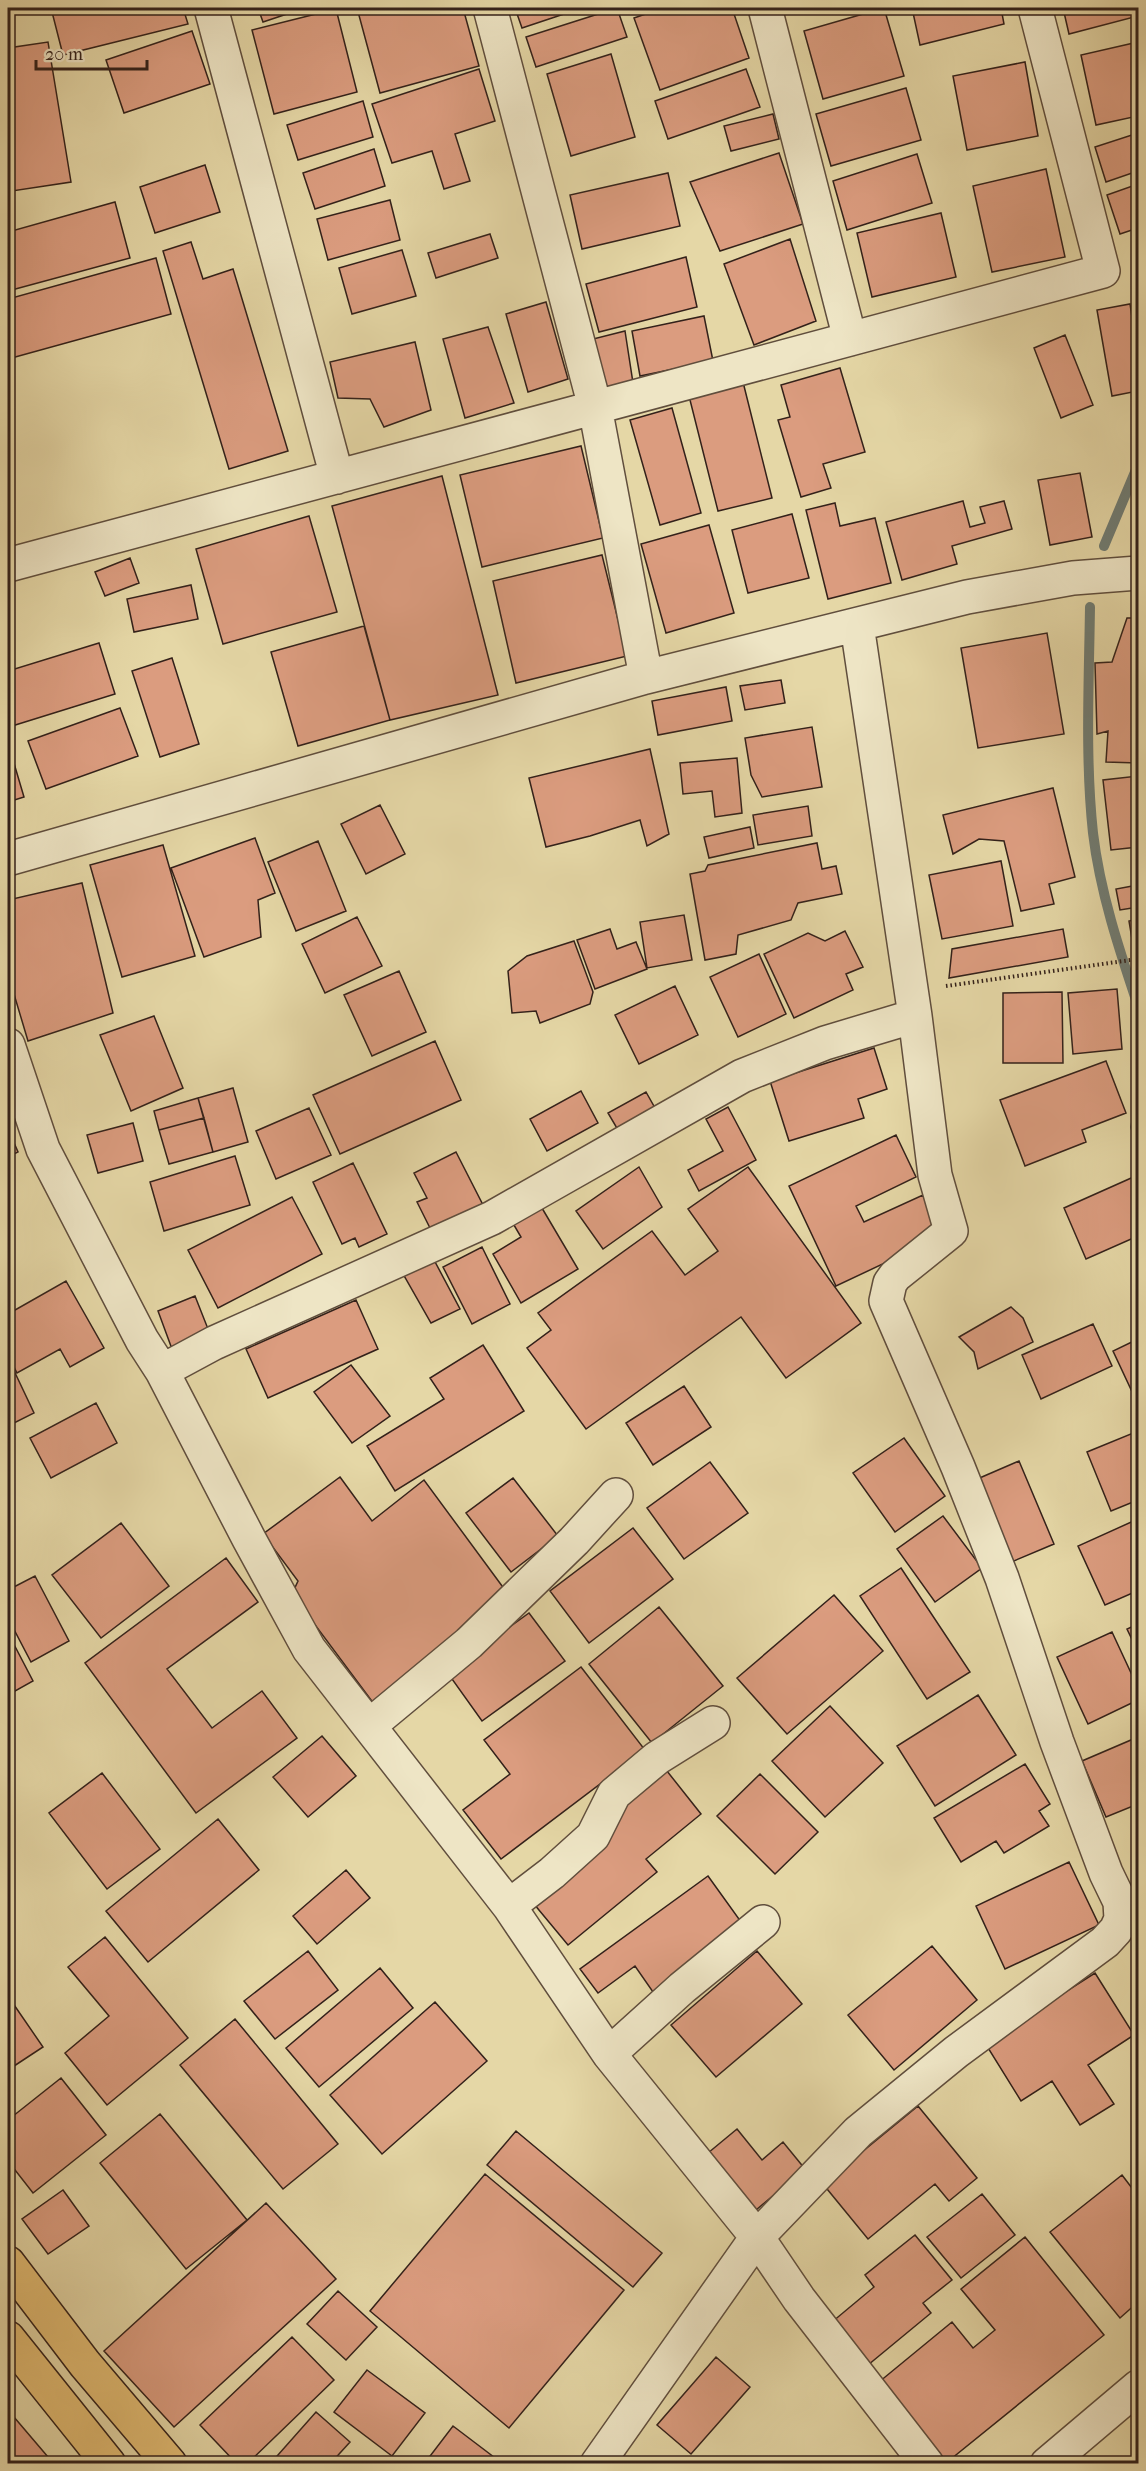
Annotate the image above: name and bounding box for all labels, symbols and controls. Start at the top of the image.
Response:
scale bar [36,33,147,71]
text: 20 m [45,44,83,65]

